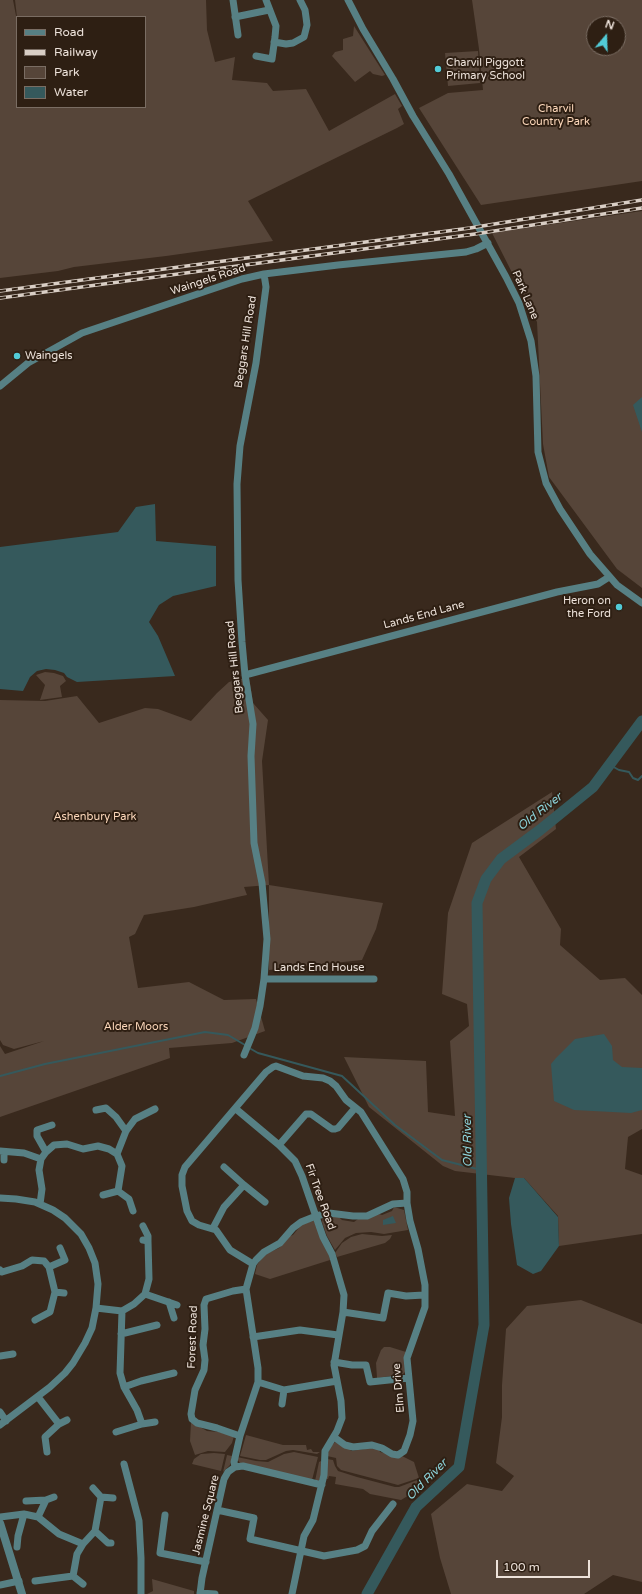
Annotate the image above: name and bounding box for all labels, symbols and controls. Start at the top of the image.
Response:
legend [16,16,146,108]
north arrow [586,16,626,56]
text: N [603,18,616,33]
text: Road [54,25,84,39]
text: Railway [54,45,98,59]
place label: Charvil Piggott Primary School [446,56,525,82]
marker: Charvil Piggott Primary School [433,64,443,74]
text: Park [54,65,80,79]
text: Water [54,85,88,99]
park label: Charvil Country Park [522,102,590,128]
street label: Waingels Road [169,262,247,298]
street label: Park Lane [509,269,541,321]
street label: Beggars Hill Road [232,295,260,389]
place label: Waingels [25,349,72,363]
marker: Waingels [12,351,22,361]
place label: Heron on the Ford [563,594,611,620]
street label: Lands End Lane [382,598,466,632]
marker: Heron on the Ford [614,602,624,612]
street label: Beggars Hill Road [224,620,246,714]
water label: Old River [515,790,565,834]
park label: Ashenbury Park [53,810,137,824]
street label: Lands End House [274,961,364,975]
park label: Alder Moors [104,1020,168,1034]
water label: Old River [460,1115,476,1167]
street label: Fir Tree Road [302,1162,338,1232]
street label: Forest Road [185,1305,201,1369]
street label: Elm Drive [390,1363,408,1413]
water label: Old River [403,1456,451,1504]
street label: Jasmine Square [190,1474,222,1556]
scale bar [498,1552,592,1578]
text: 100 m [503,1560,540,1574]

